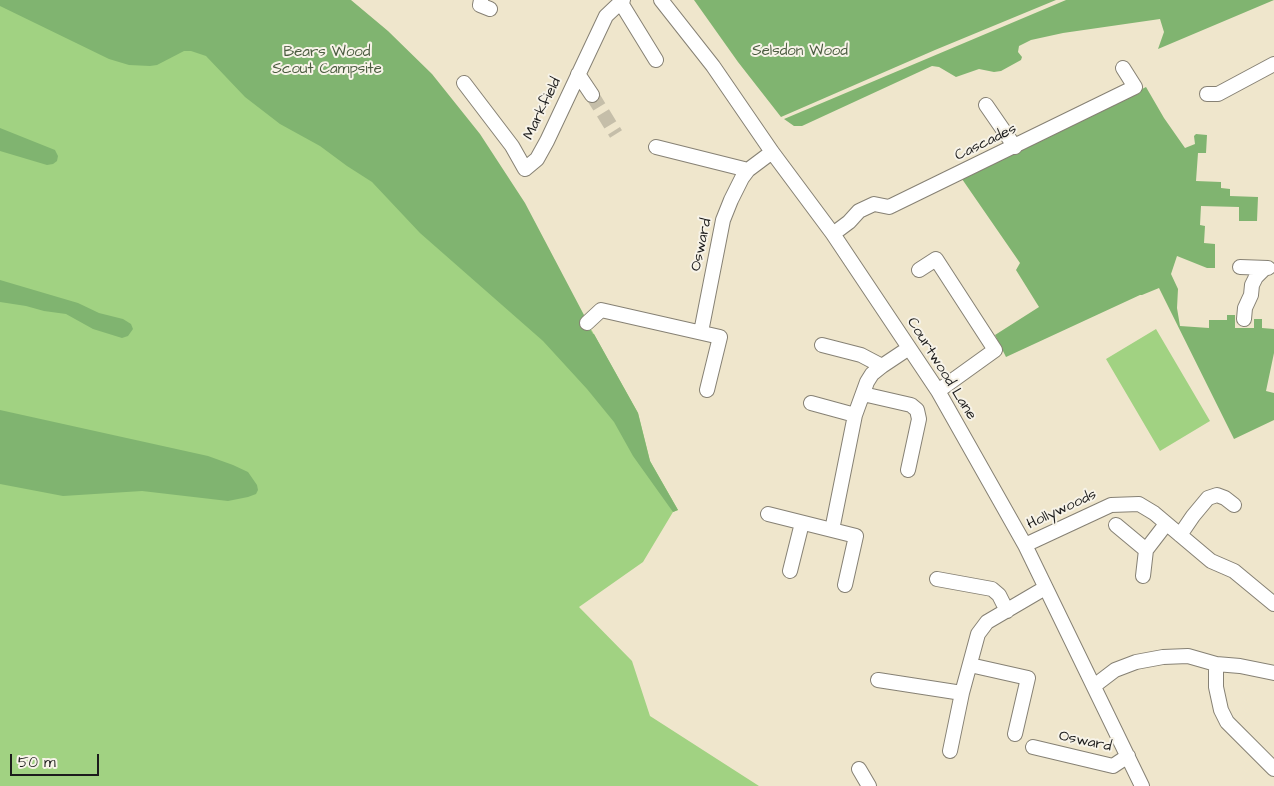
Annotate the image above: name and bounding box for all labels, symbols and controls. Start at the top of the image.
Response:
park label: Selsdon Wood [752,43,848,61]
park label: Bears Wood Scout Campsite [272,44,382,79]
street label: Markfield [520,75,566,143]
street label: Cascades [952,120,1020,166]
street label: Osward [688,217,716,273]
street label: Courtwood Lane [902,314,980,424]
street label: Hollywoods [1024,486,1100,534]
street label: Osward [1057,728,1113,756]
scale bar [12,744,101,776]
text: 50 m [18,752,56,773]

